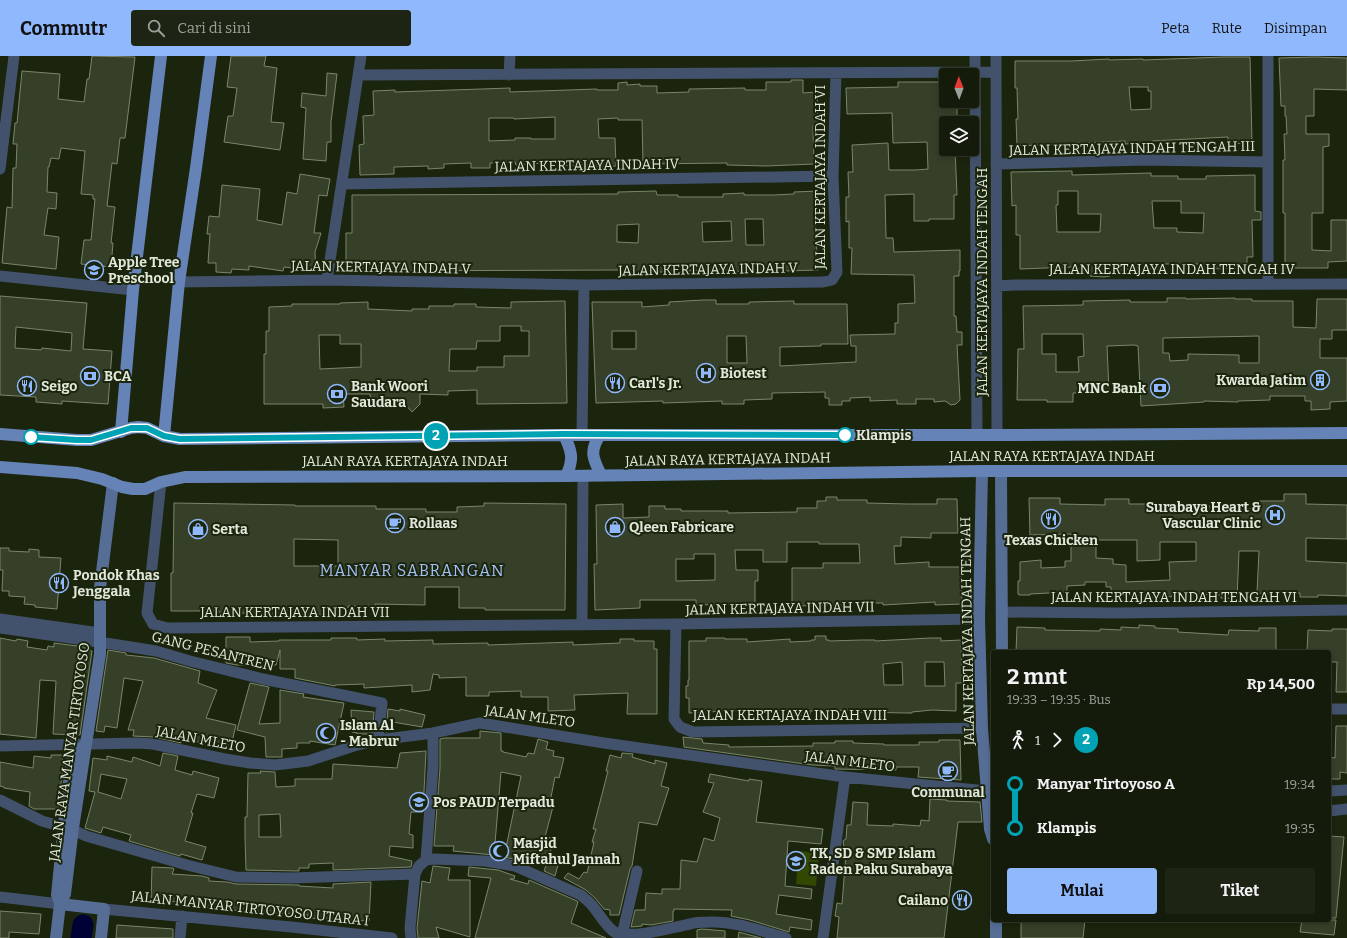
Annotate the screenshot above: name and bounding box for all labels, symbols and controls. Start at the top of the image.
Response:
search box [131,10,411,46]
text: Commutr [20,17,107,40]
icon: search [145,17,167,39]
text: Cari di sini [177,19,251,37]
text: Peta [1161,20,1190,37]
text: Rute [1212,20,1242,37]
text: Disimpan [1264,20,1327,37]
north arrow [939,68,979,108]
map controls [939,68,979,156]
street label: JALAN KERTAJAYA INDAH VI [812,85,829,270]
button: layers [939,116,979,156]
street label: JALAN KERTAJAYA INDAH TENGAH III [1008,138,1255,159]
street label: JALAN KERTAJAYA INDAH IV [494,155,680,176]
street label: JALAN KERTAJAYA INDAH TENGAH [974,168,991,397]
place label: Apple Tree Preschool [108,254,180,287]
street label: JALAN KERTAJAYA INDAH V [290,257,471,278]
school or university icon: Apple Tree Preschool [83,259,105,281]
street label: JALAN KERTAJAYA INDAH V [617,259,798,280]
street label: JALAN KERTAJAYA INDAH TENGAH IV [1048,261,1295,278]
hospital icon: Biotest [695,362,717,384]
bank icon: BCA [79,365,101,387]
place label: Biotest [720,365,767,382]
place label: BCA [104,368,132,385]
building icon: Kwarda Jatim [1309,369,1331,391]
restaurant icon: Carl's Jr. [604,372,626,394]
place label: Kwarda Jatim [1216,372,1307,389]
restaurant icon: Seigo [16,375,38,397]
place label: Carl's Jr. [629,375,682,392]
bank icon: MNC Bank [1149,377,1171,399]
place label: Seigo [41,378,77,395]
place label: Bank Woori Saudara [351,378,429,411]
place label: MNC Bank [1078,380,1147,397]
bank icon: Bank Woori Saudara [326,383,348,405]
line badge: 2 [423,423,449,449]
text: 2 [432,427,440,444]
marker: Klampis [837,427,853,443]
place label: Klampis [856,427,911,444]
unlabelled marker [23,429,39,445]
street label: JALAN RAYA KERTAJAYA INDAH [948,448,1155,465]
street label: JALAN RAYA KERTAJAYA INDAH [624,449,831,470]
street label: JALAN RAYA KERTAJAYA INDAH [301,453,508,470]
place label: Surabaya Heart & Vascular Clinic [1146,499,1262,532]
hospital icon: Surabaya Heart & Vascular Clinic [1264,504,1286,526]
restaurant icon: Texas Chicken [1040,508,1062,530]
cafe icon: Rollaas [384,512,406,534]
place label: Rollaas [409,515,457,532]
shop icon: Qleen Fabricare [604,516,626,538]
street label: JALAN KERTAJAYA INDAH TENGAH [957,516,978,746]
shop icon: Serta [187,518,209,540]
place label: Qleen Fabricare [629,519,734,536]
place label: Serta [212,521,248,538]
place label: Texas Chicken [1004,532,1098,549]
district label: MANYAR SABRANGAN [319,561,505,580]
place label: Pondok Khas Jenggala [72,567,160,600]
restaurant icon: Pondok Khas Jenggala [48,572,70,594]
street label: JALAN KERTAJAYA INDAH TENGAH VI [1050,589,1297,606]
street label: JALAN KERTAJAYA INDAH VII [684,598,875,619]
street label: JALAN KERTAJAYA INDAH VII [199,604,390,621]
street label: GANG PESANTREN [150,628,276,675]
street label: JALAN RAYA MANYAR TIRTOYOSO [46,641,93,864]
text: 2 mnt [1007,663,1067,690]
text: Rp 14,500 [1247,675,1315,693]
text: 19:33 – 19:35 · Bus [1007,692,1111,707]
street label: JALAN MLETO [483,702,576,731]
street label: JALAN KERTAJAYA INDAH VIII [692,707,887,724]
place label: Islam Al - Mabrur [340,717,399,750]
street label: JALAN MLETO [154,722,247,756]
mosque icon: Islam Al - Mabrur [315,722,337,744]
icon: walk [1007,729,1029,751]
icon: forward [1046,729,1068,751]
text: 2 [1082,731,1090,748]
text: 1 [1035,733,1040,748]
street label: JALAN MLETO [803,747,896,775]
cafe icon: Communal [937,760,959,782]
text: Manyar Tirtoyoso A [1037,775,1175,793]
text: 19:34 [1284,777,1315,792]
place label: Communal [911,784,985,801]
school or university icon: Pos PAUD Terpadu [408,791,430,813]
place label: Pos PAUD Terpadu [433,794,555,811]
text: Klampis [1037,819,1096,837]
text: 19:35 [1285,821,1315,836]
place label: Masjid Miftahul Jannah [513,835,620,868]
mosque icon: Masjid Miftahul Jannah [488,840,510,862]
place label: TK, SD & SMP Islam Raden Paku Surabaya [810,845,953,878]
school or university icon: TK, SD & SMP Islam Raden Paku Surabaya [785,850,807,872]
button: Mulai [1007,868,1157,914]
button: Tiket [1165,868,1315,914]
street label: JALAN MANYAR TIRTOYOSO UTARA I [129,887,370,929]
restaurant icon: Cailano [951,889,973,911]
place label: Cailano [898,892,948,909]

